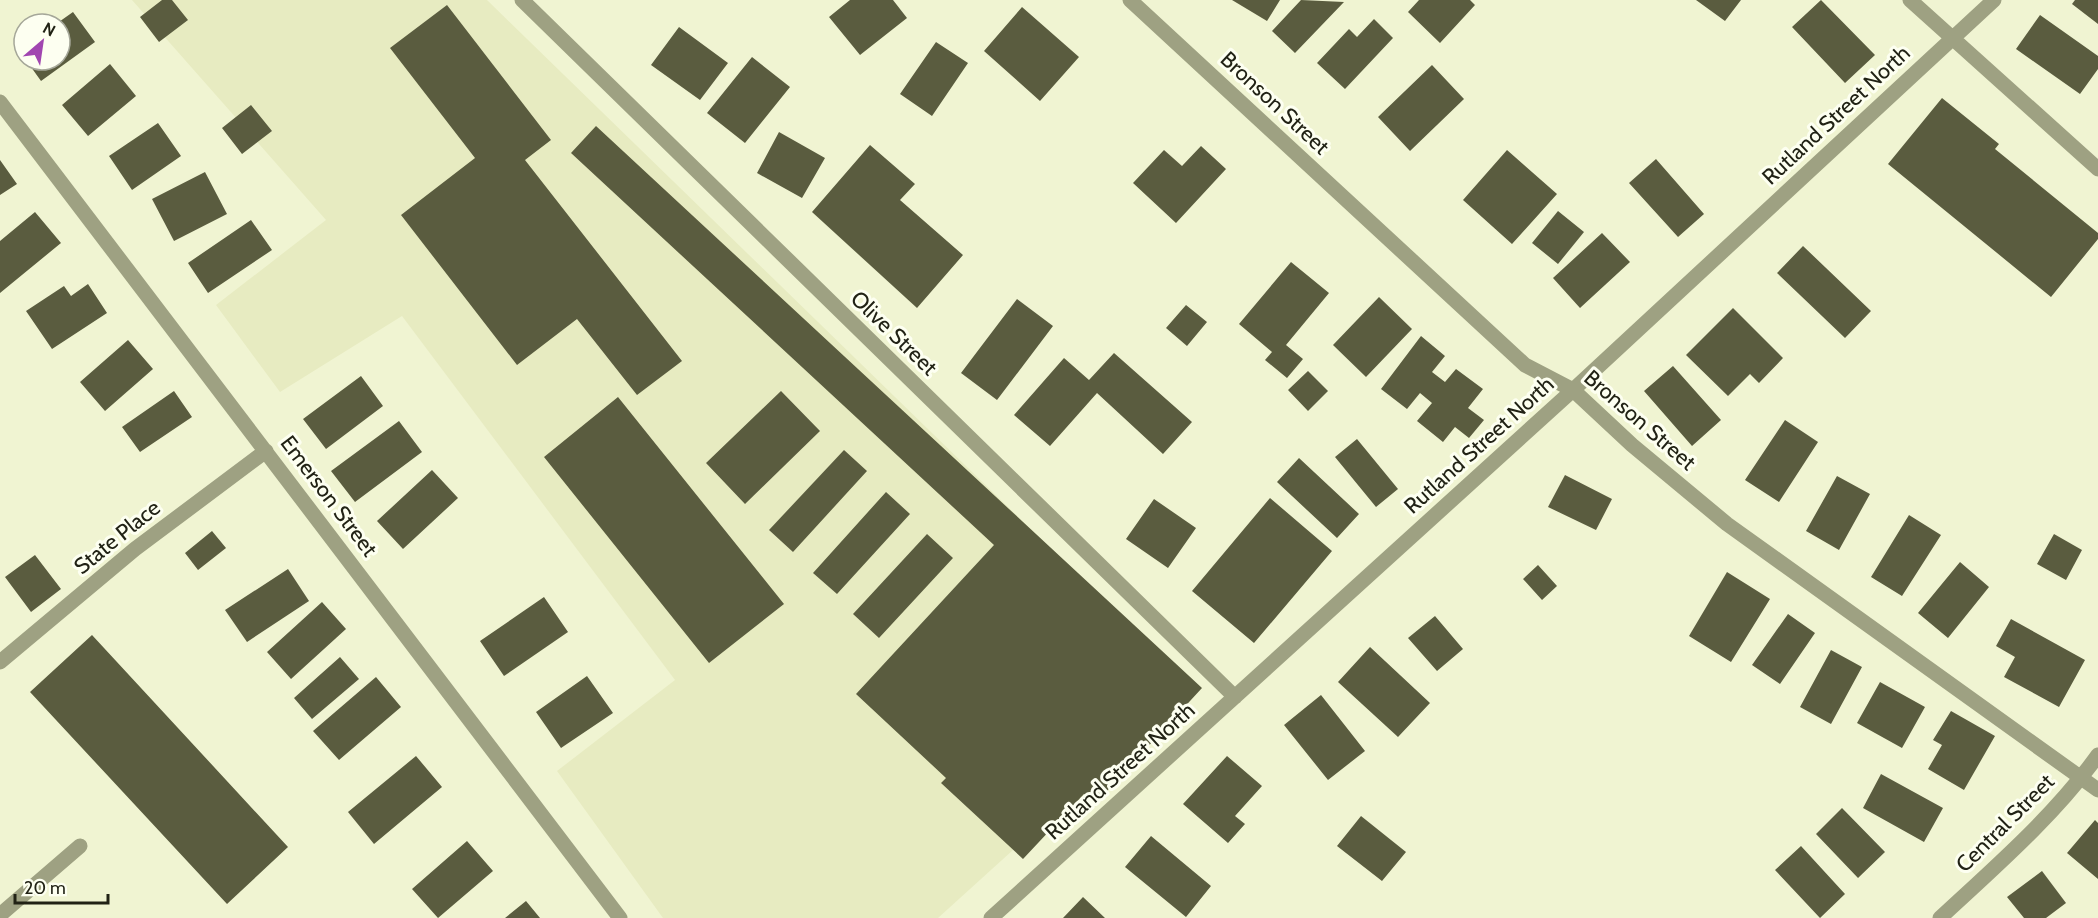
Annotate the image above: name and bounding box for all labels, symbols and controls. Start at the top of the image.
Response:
north arrow [12,12,72,72]
text: N [39,18,59,40]
street label: Rutland Street North [1757,40,1915,190]
street label: Bronson Street [1215,46,1335,161]
street label: Olive Street [845,285,943,381]
street label: Bronson Street [1579,364,1702,476]
street label: Rutland Street North [1399,371,1559,519]
street label: Emerson Street [275,430,384,562]
street label: State Place [68,494,166,580]
street label: Rutland Street North [1040,697,1200,845]
street label: Central Street [1950,768,2060,878]
scale bar [15,867,108,905]
text: 20 m [24,877,66,899]

